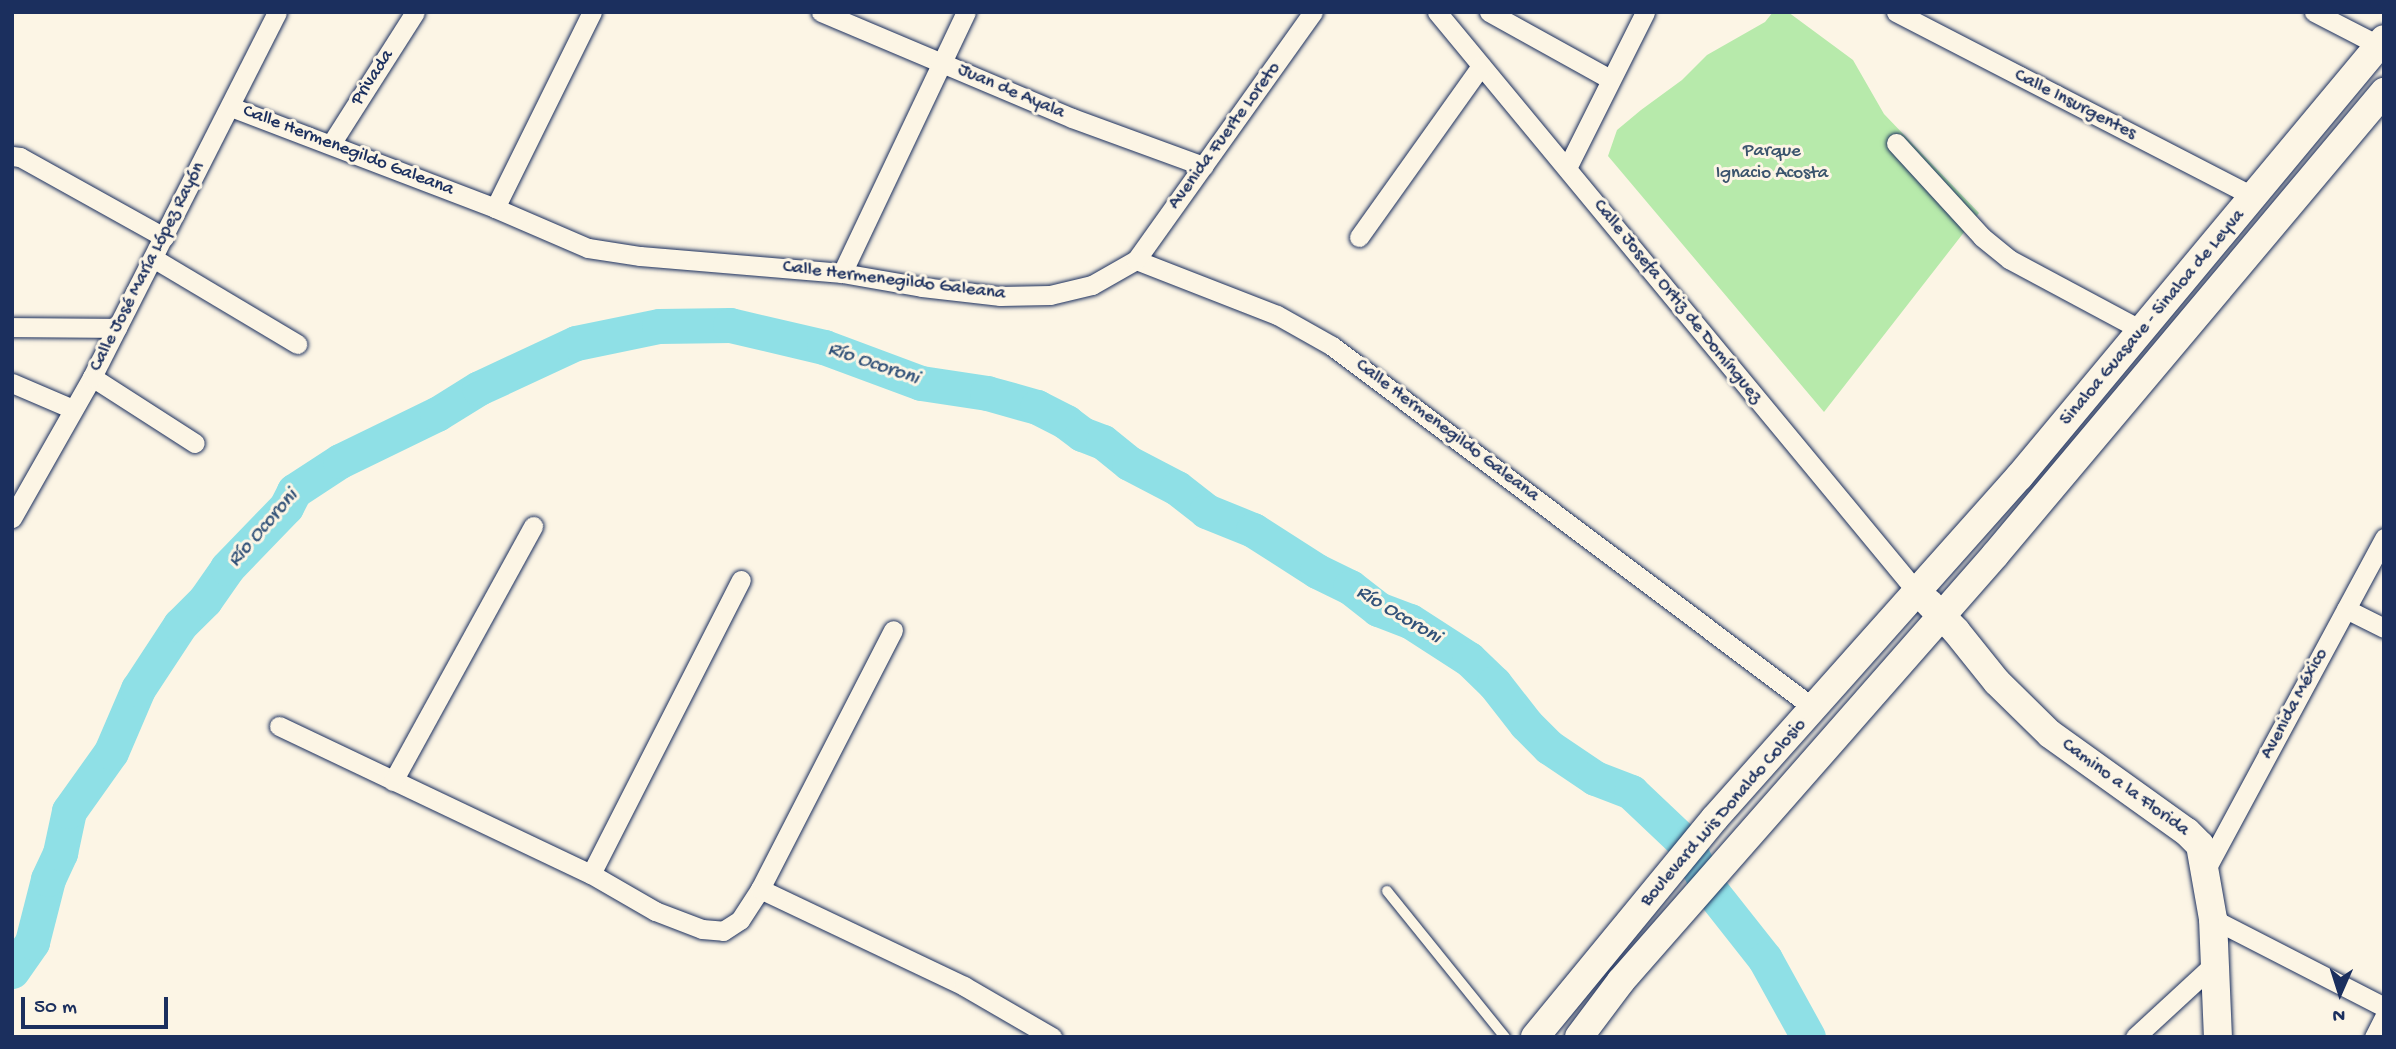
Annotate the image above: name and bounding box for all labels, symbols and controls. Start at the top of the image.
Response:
street label: Privada [347,46,399,110]
street label: Avenida Fuerte Loreto [1164,58,1286,214]
street label: Juan de Ayala [954,59,1068,125]
street label: Calle Insurgentes [2010,64,2140,146]
street label: Calle Hermenegildo Galeana [239,100,457,202]
park label: Parque Ignacio Acosta [1716,141,1828,185]
street label: Calle José María López Rayón [85,158,211,376]
street label: Calle Josefa Ortiz de Domínguez [1588,195,1766,409]
street label: Sinaloa Guasave - Sinaloa de Leyva [2056,205,2250,431]
street label: Calle Hermenegildo Galeana [781,256,1007,306]
water label: Río Ocoroni [824,338,922,392]
street label: Calle Hermenegildo Galeana [1351,354,1543,508]
water label: Río Ocoroni [223,485,305,573]
water label: Río Ocoroni [1351,581,1445,651]
street label: Avenida México [2256,645,2334,763]
street label: Boulevard Luis Donaldo Colosio [1636,714,1812,912]
street label: Camino a la Florida [2057,734,2193,842]
north arrow [2305,958,2375,1028]
scale bar [24,982,172,1026]
text: 50 m [34,996,77,1021]
text: N [2332,1003,2346,1026]

